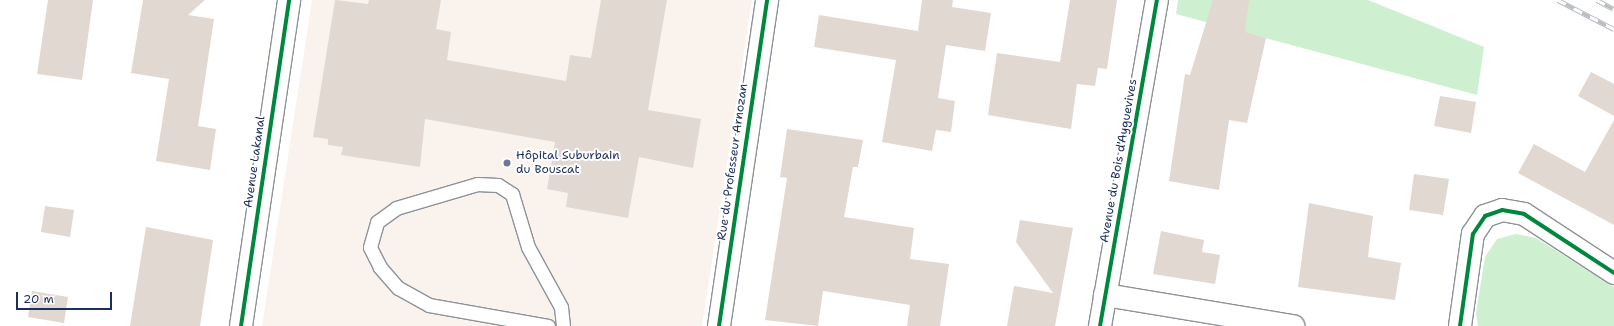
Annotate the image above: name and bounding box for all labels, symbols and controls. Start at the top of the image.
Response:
street label: Avenue du Bois d'Ayguevives [1097,78,1141,244]
street label: Rue du Professeur Arnozan [715,83,751,241]
street label: Avenue Lakanal [241,115,269,209]
place label: Hôpital Suburbain du Bouscat [516,149,620,177]
marker: Hôpital Suburbain du Bouscat [501,157,513,169]
scale bar [18,284,114,310]
text: 20 m [23,291,54,307]

